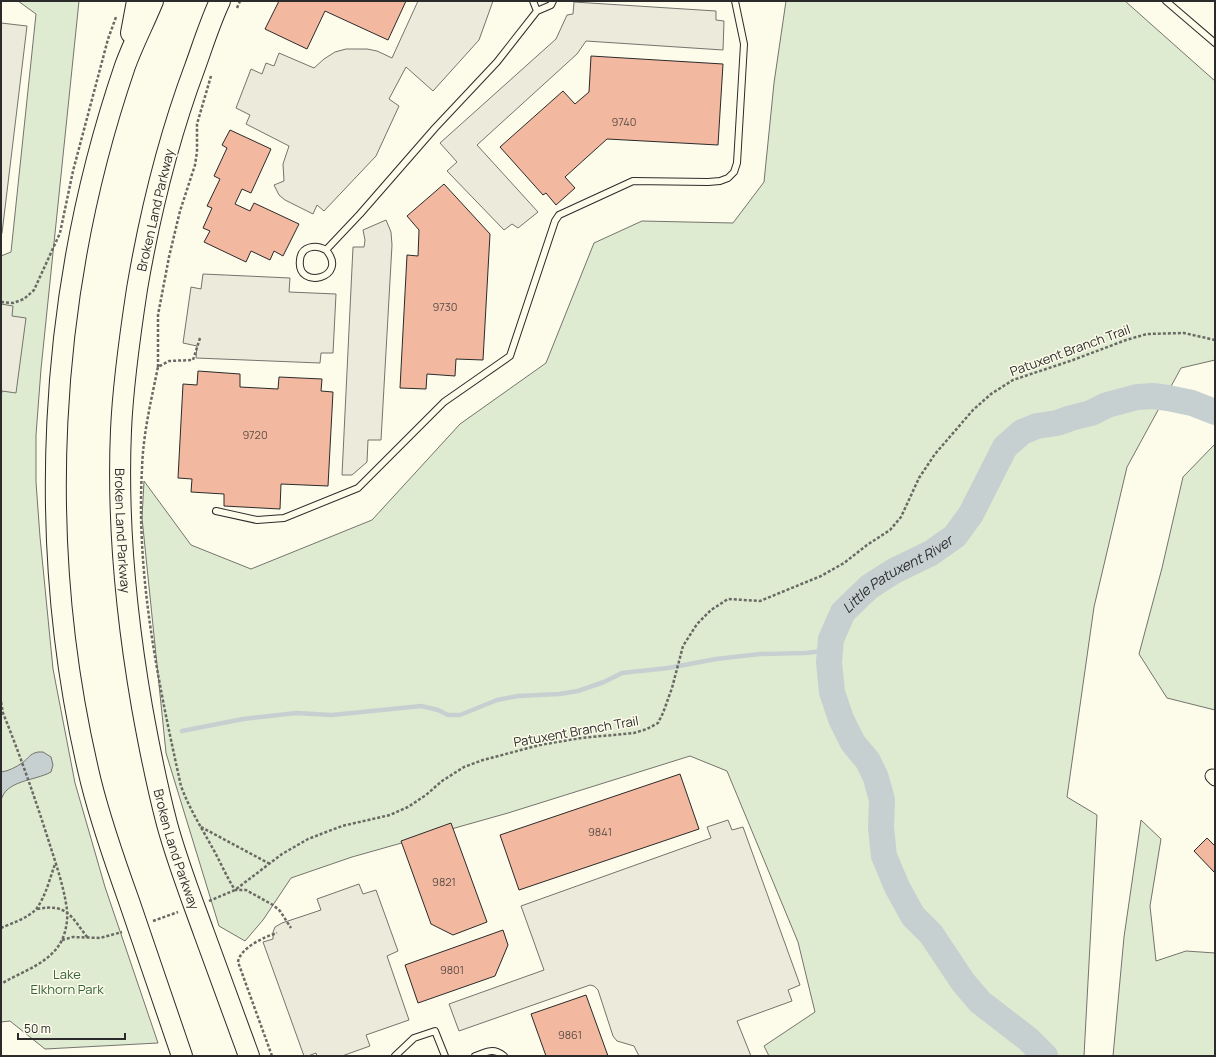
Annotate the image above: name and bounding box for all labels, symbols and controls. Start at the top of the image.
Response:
house number: 9740 [612,114,636,129]
street label: Broken Land Parkway [132,147,178,273]
house number: 9730 [433,299,458,314]
street label: Patuxent Branch Trail [1007,320,1133,380]
house number: 9720 [242,427,268,442]
street label: Broken Land Parkway [111,468,135,594]
water label: Little Patuxent River [838,530,958,617]
street label: Patuxent Branch Trail [512,711,640,751]
street label: Broken Land Parkway [150,787,204,912]
house number: 9841 [588,824,612,839]
house number: 9821 [432,874,456,889]
house number: 9801 [440,962,464,977]
park label: Lake Elkhorn Park [30,965,104,998]
scale bar [18,1015,125,1041]
text: 50 m [24,1020,51,1037]
house number: 9861 [558,1027,582,1042]

